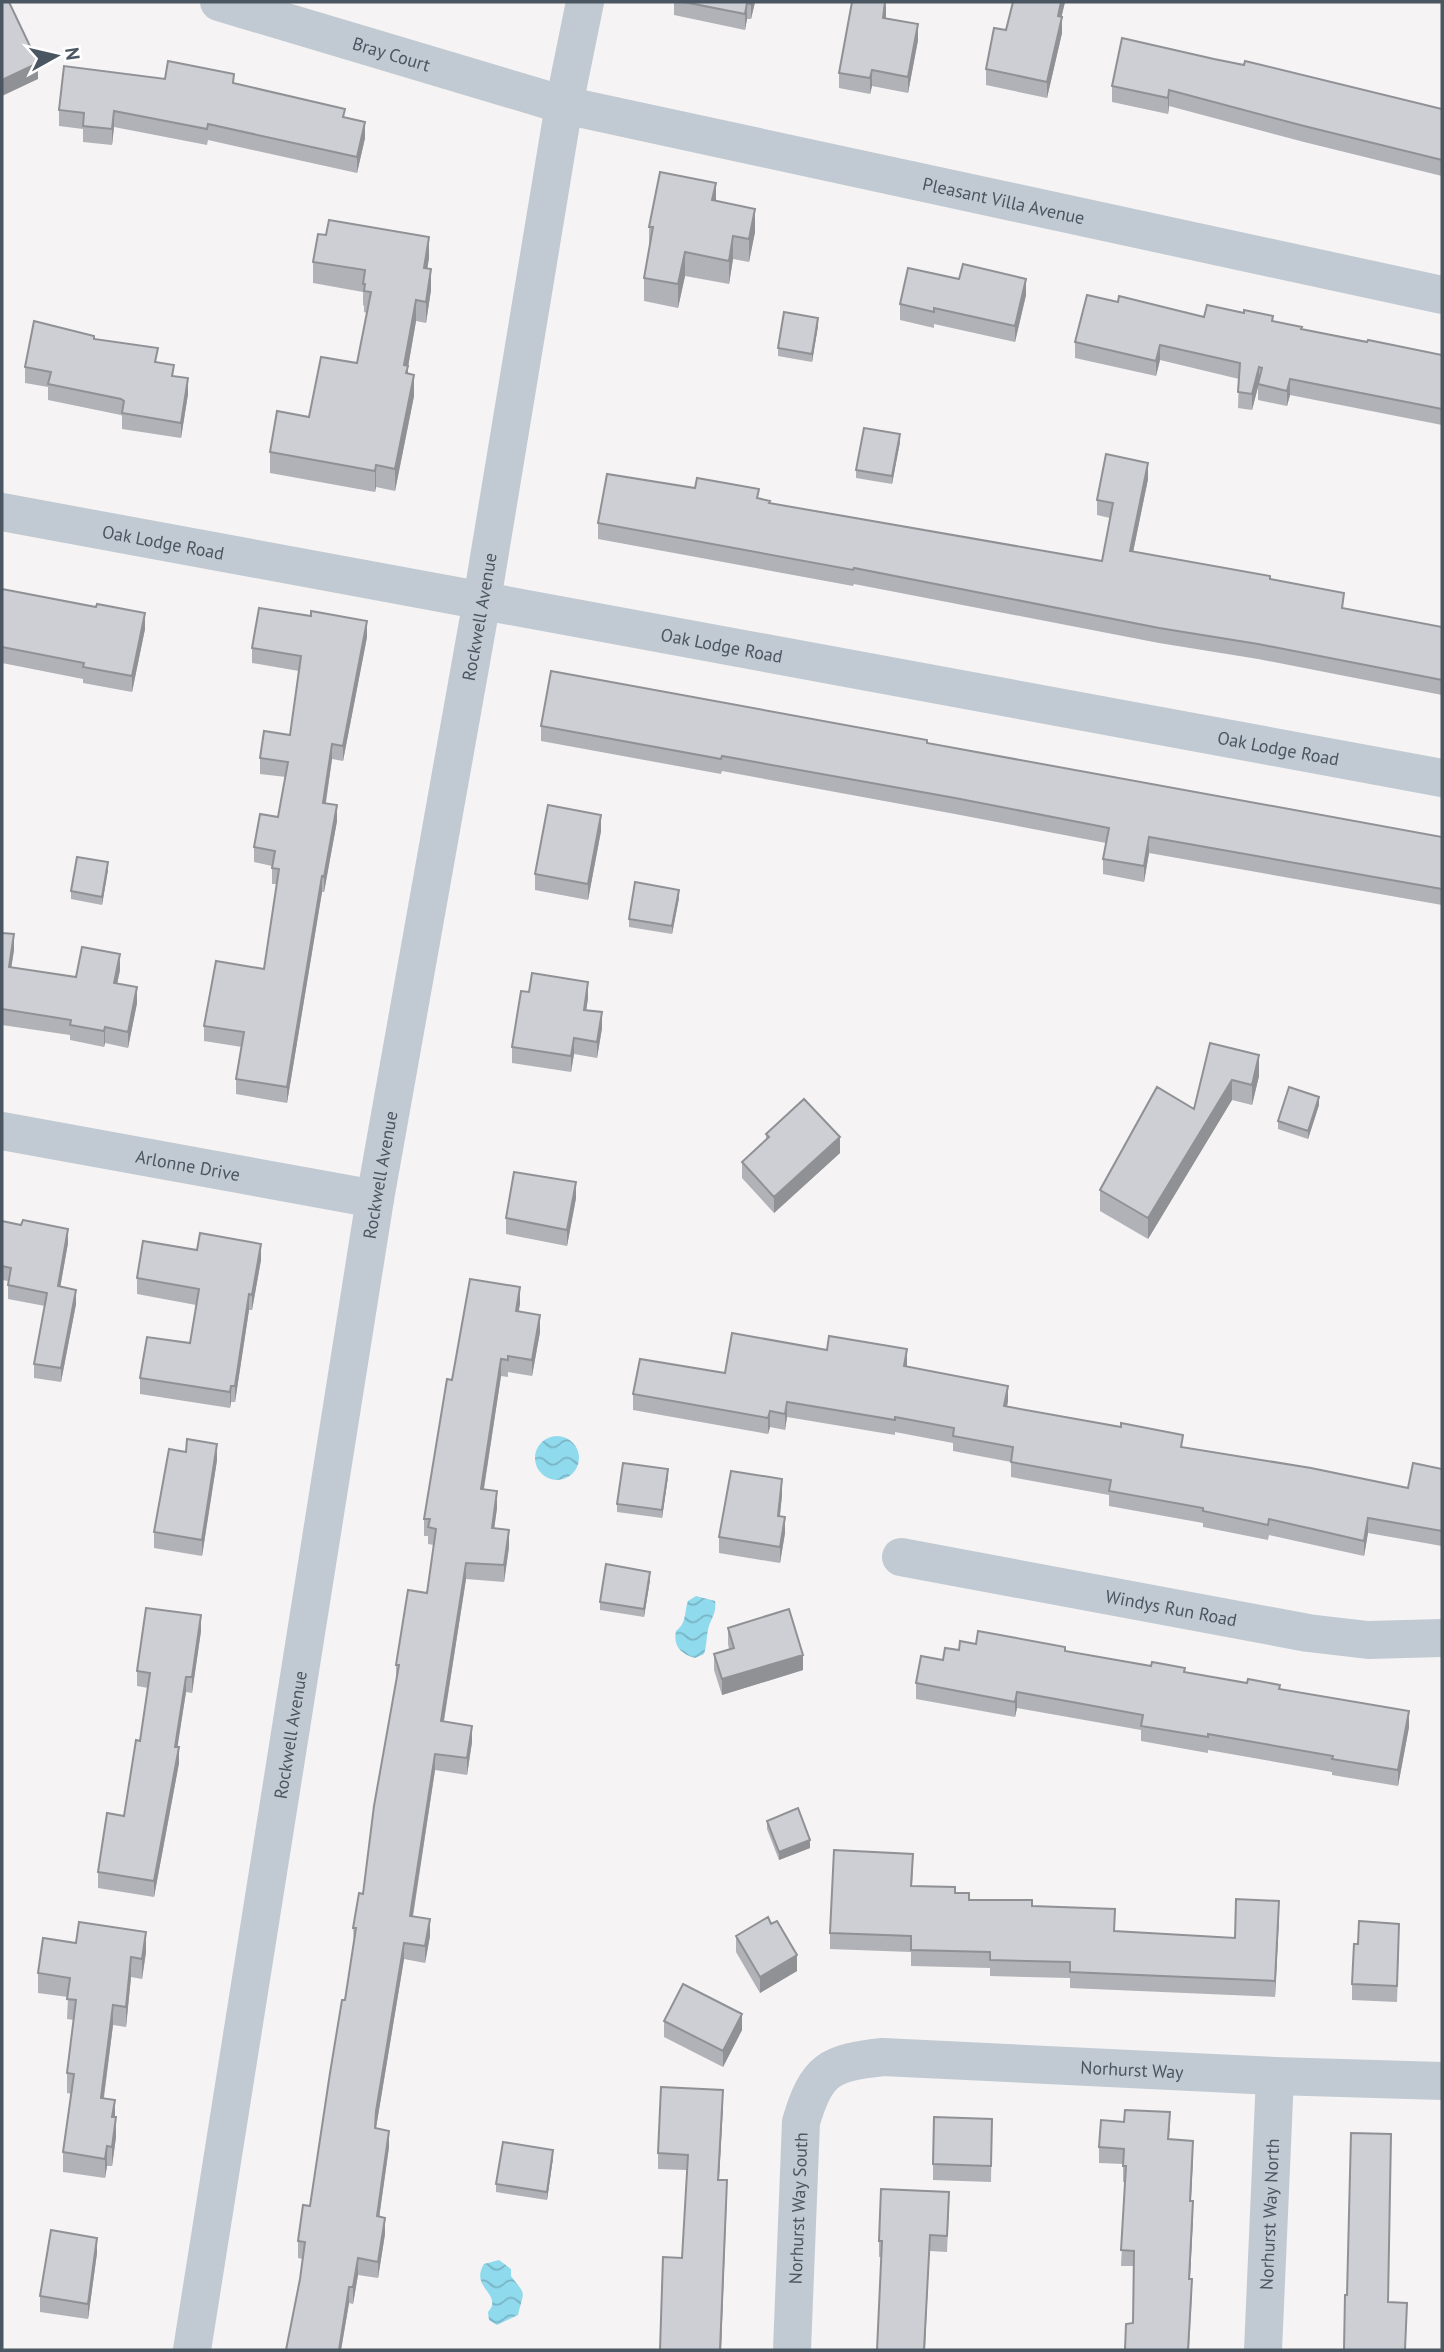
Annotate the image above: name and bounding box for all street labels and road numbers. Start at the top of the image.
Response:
street label: Bray Court [350,31,433,76]
street label: Pleasant Villa Avenue [921,171,1087,229]
street label: Oak Lodge Road [100,519,226,564]
street label: Rockwell Avenue [456,551,501,682]
street label: Oak Lodge Road [659,622,785,667]
street label: Oak Lodge Road [1216,725,1341,770]
street label: Rockwell Avenue [357,1109,402,1241]
street label: Arlonne Drive [134,1144,242,1186]
street label: Windys Run Road [1104,1584,1239,1631]
street label: Rockwell Avenue [268,1669,311,1800]
street label: Norhurst Way [1080,2055,1185,2083]
street label: Norhurst Way South [783,2132,812,2285]
street label: Norhurst Way North [1254,2138,1284,2290]

